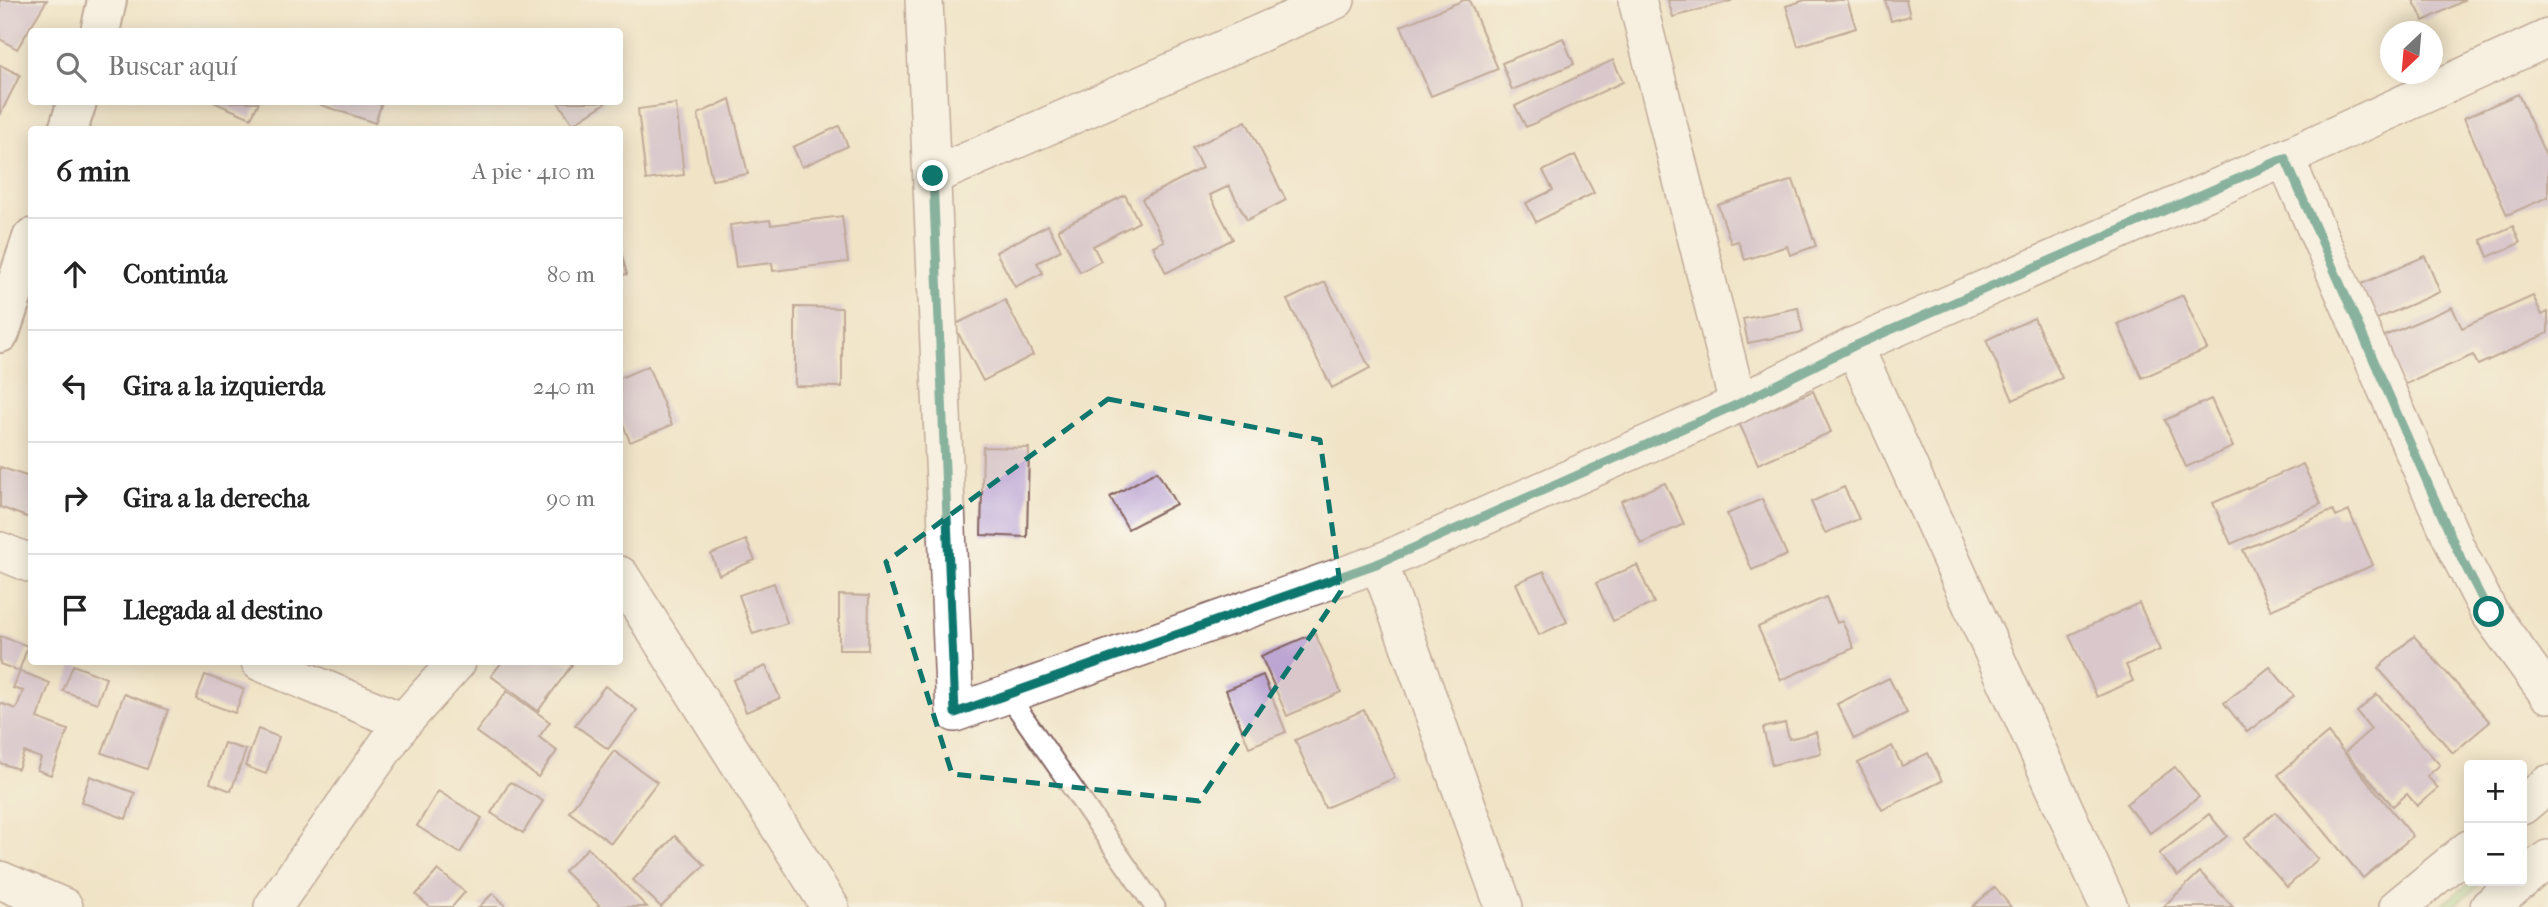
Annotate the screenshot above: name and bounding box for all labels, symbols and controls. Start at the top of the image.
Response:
north arrow [2380,21,2443,84]
search box [28,28,623,105]
icon: search [52,48,90,86]
text: Buscar aquí [108,51,237,82]
text: 6 min [56,154,130,189]
text: A pie · 410 m [472,158,595,185]
route end [917,160,948,191]
icon: ahead [56,255,94,293]
text: Continúa [123,259,227,290]
text: 80 m [547,261,595,288]
icon: left [56,367,94,405]
text: Gira a la izquierda [123,371,325,402]
text: 240 m [533,373,595,400]
icon: right [56,479,94,517]
text: Gira a la derecha [123,483,309,514]
text: 90 m [546,485,595,512]
icon: arrive [56,591,94,629]
text: Llegada al destino [123,595,323,626]
route start [2473,596,2504,627]
map controls [2464,760,2527,886]
button: + [2464,760,2527,823]
button: − [2464,823,2527,886]

